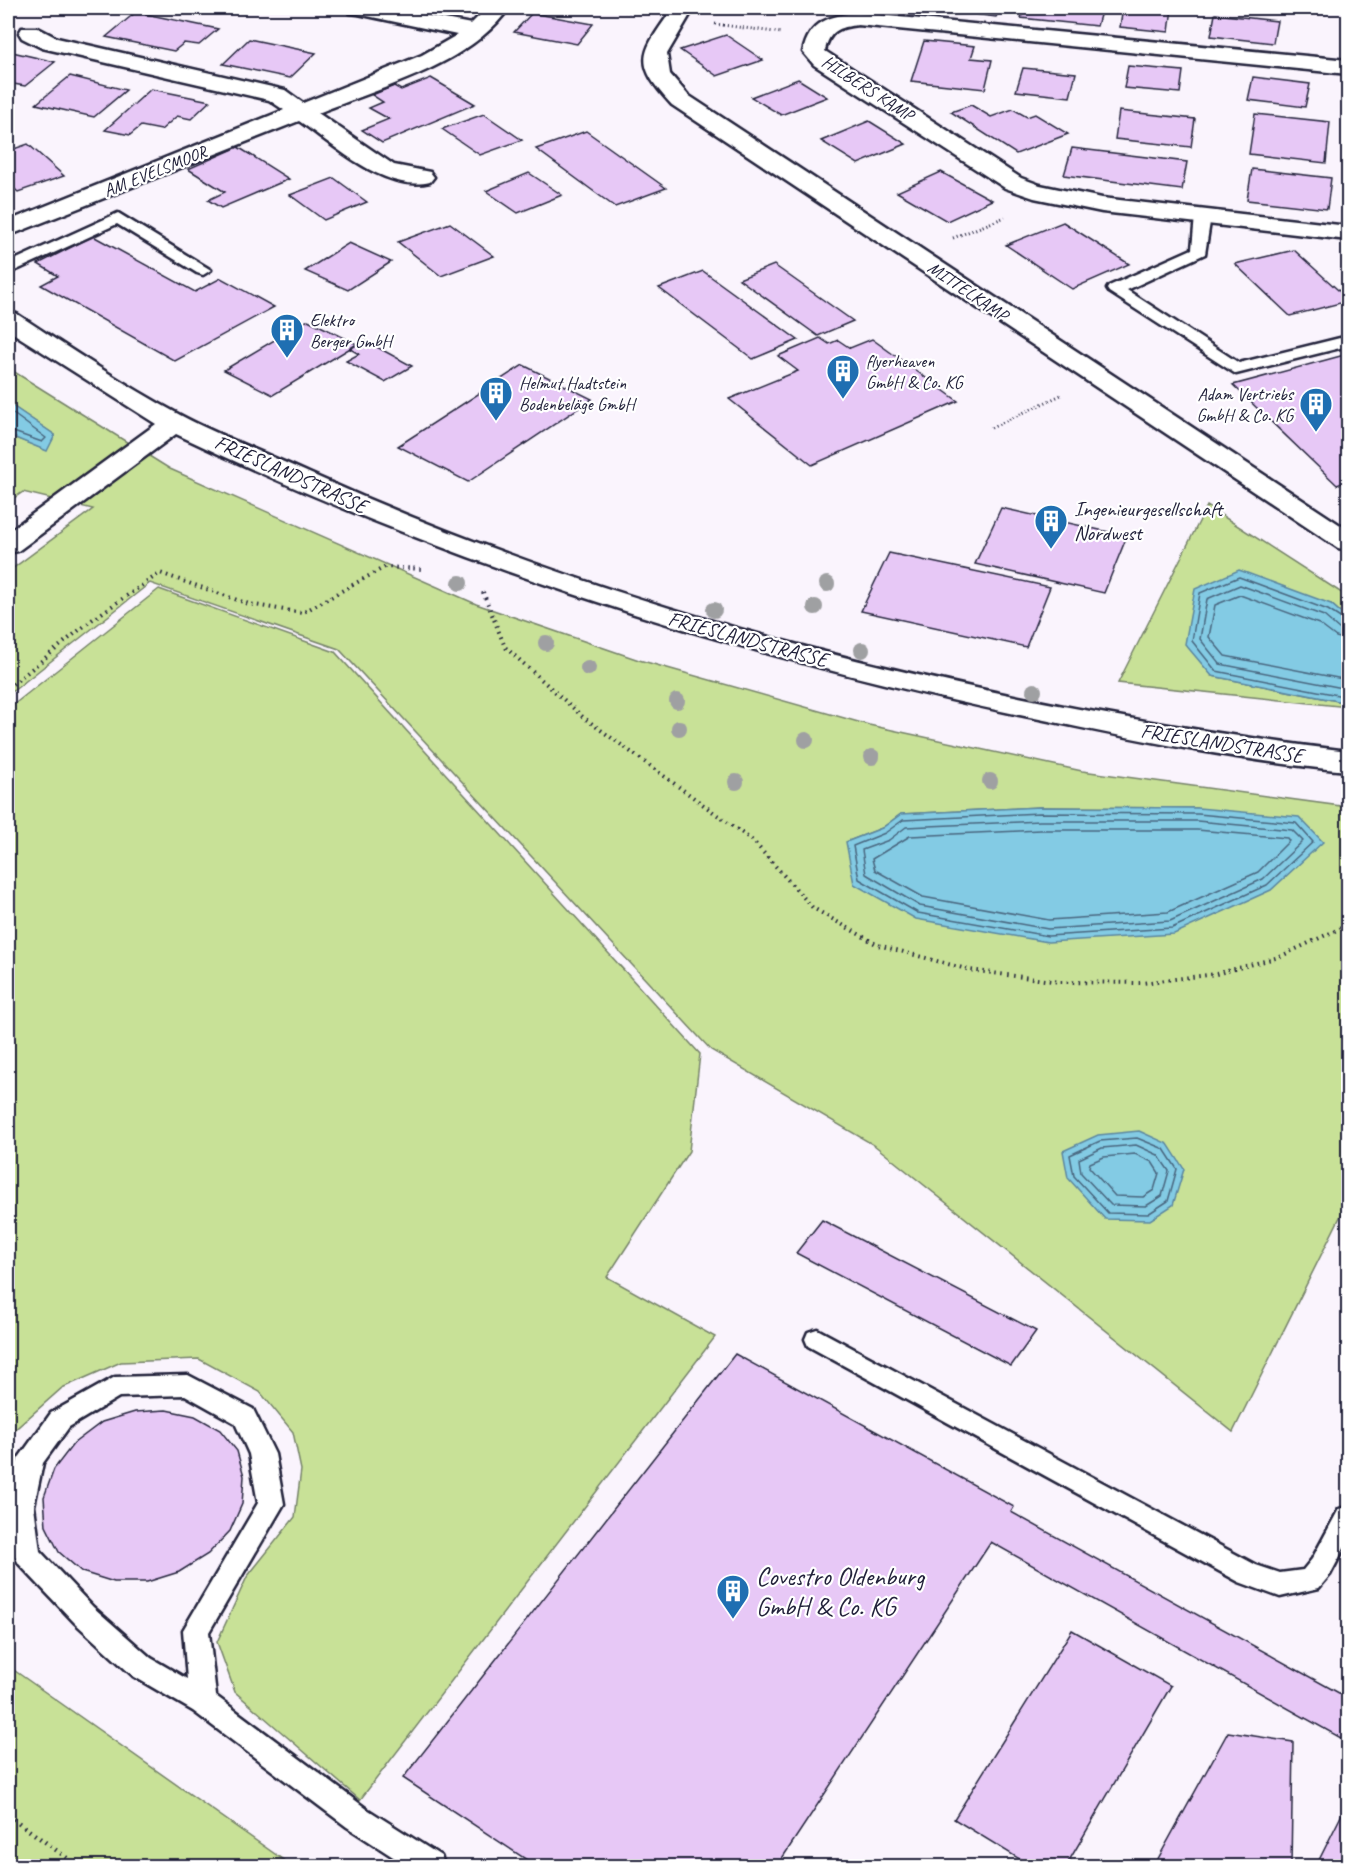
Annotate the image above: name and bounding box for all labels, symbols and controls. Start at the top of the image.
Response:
street label: HILBERS KAMP [818,50,920,127]
street label: AM EVELSMOOR [100,140,211,202]
street label: MITTELKAMP [924,256,1014,327]
place label: Elektro Berger GmbH [310,309,395,352]
building icon: Elektro Berger GmbH [269,312,305,359]
place label: flyerheaven GmbH & Co. KG [866,350,965,393]
building icon: flyerheaven GmbH & Co. KG [825,353,861,400]
place label: Helmut Hadtstein Bodenbeläge GmbH [519,372,638,415]
building icon: Helmut Hadtstein Bodenbeläge GmbH [478,375,514,422]
place label: Adam Vertriebs GmbH & Co. KG [1196,383,1295,426]
building icon: Adam Vertriebs GmbH & Co. KG [1298,386,1334,433]
street label: FRIESLANDSTRASSE [211,429,373,520]
place label: Ingenieurgesellschaft Nordwest [1074,496,1224,546]
building icon: Ingenieurgesellschaft Nordwest [1033,503,1069,550]
street label: FRIESLANDSTRASSE [666,605,833,673]
street label: FRIESLANDSTRASSE [1139,717,1307,769]
place label: Covestro Oldenburg GmbH & Co. KG [756,1560,926,1623]
building icon: Covestro Oldenburg GmbH & Co. KG [715,1573,751,1620]

